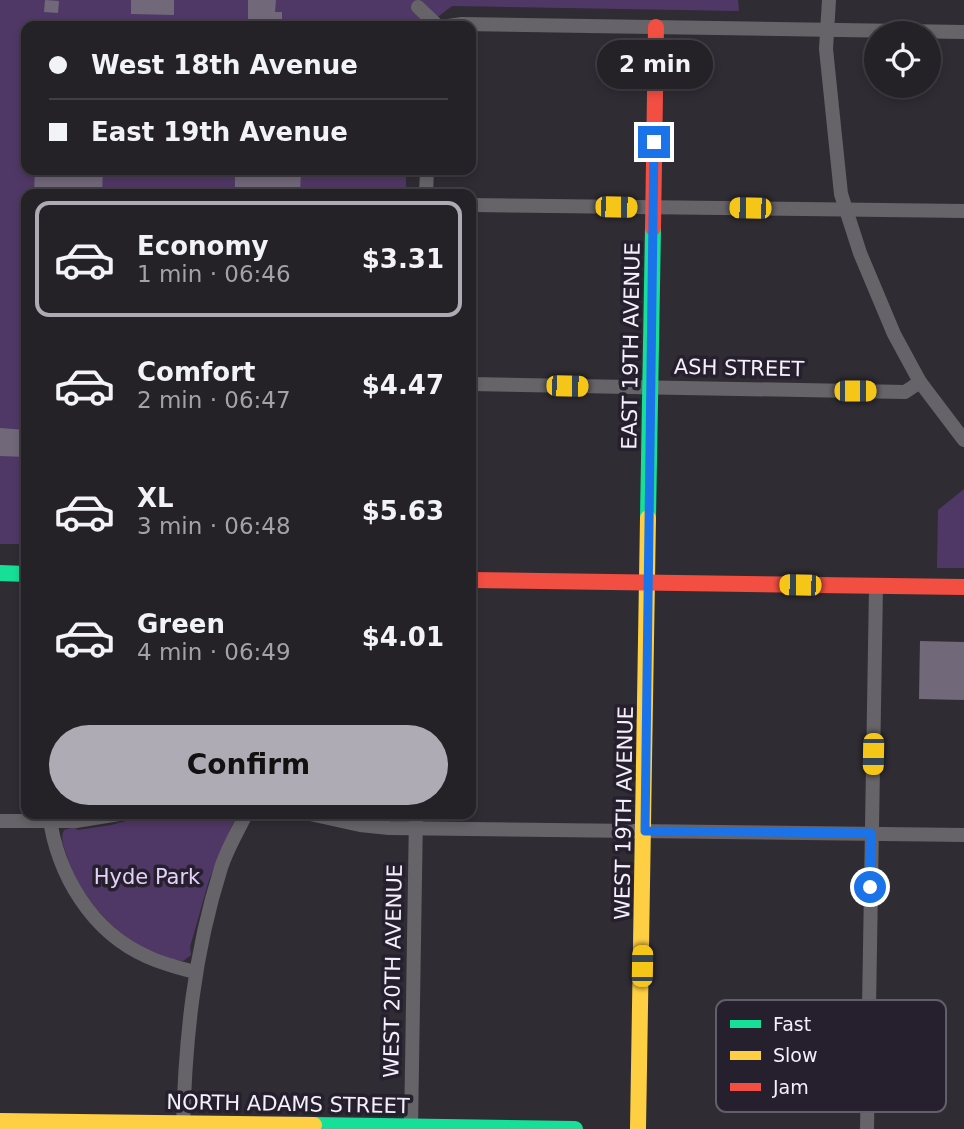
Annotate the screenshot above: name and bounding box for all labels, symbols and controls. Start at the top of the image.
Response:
map controls [864,21,941,98]
button: locate [864,21,941,98]
callout: 2 min [596,40,712,90]
text: West 18th Avenue [91,50,358,80]
text: 2 min [619,51,691,77]
text: East 19th Avenue [91,117,348,147]
route end [638,126,670,158]
car [595,196,638,218]
car [729,197,772,219]
icon: car [53,228,116,291]
text: Economy [137,231,268,261]
street label: EAST 19TH AVENUE [617,242,645,450]
text: $3.31 [362,244,444,274]
text: 1 min · 06:46 [137,261,291,287]
icon: car [53,354,116,417]
street label: ASH STREET [674,355,805,381]
text: Comfort [137,357,255,387]
text: $4.47 [362,370,444,400]
car [546,375,589,397]
car [835,381,877,402]
text: 2 min · 06:47 [137,387,291,413]
icon: car [53,480,116,543]
text: XL [137,483,174,513]
text: $5.63 [362,496,444,526]
text: 3 min · 06:48 [137,513,291,539]
car [779,574,822,596]
icon: car [53,606,116,669]
text: Green [137,609,225,639]
text: $4.01 [362,622,444,652]
text: 4 min · 06:49 [137,639,291,665]
street label: WEST 19TH AVENUE [610,706,638,920]
button: Confirm [49,725,448,805]
car [863,733,884,775]
street label: WEST 20TH AVENUE [379,864,407,1078]
park label: Hyde Park [94,865,201,889]
route start [854,871,886,903]
car [632,945,653,987]
legend [716,1000,946,1112]
text: Fast [773,1013,811,1035]
text: Slow [773,1044,818,1066]
text: Jam [772,1076,809,1098]
street label: NORTH ADAMS STREET [166,1090,410,1118]

